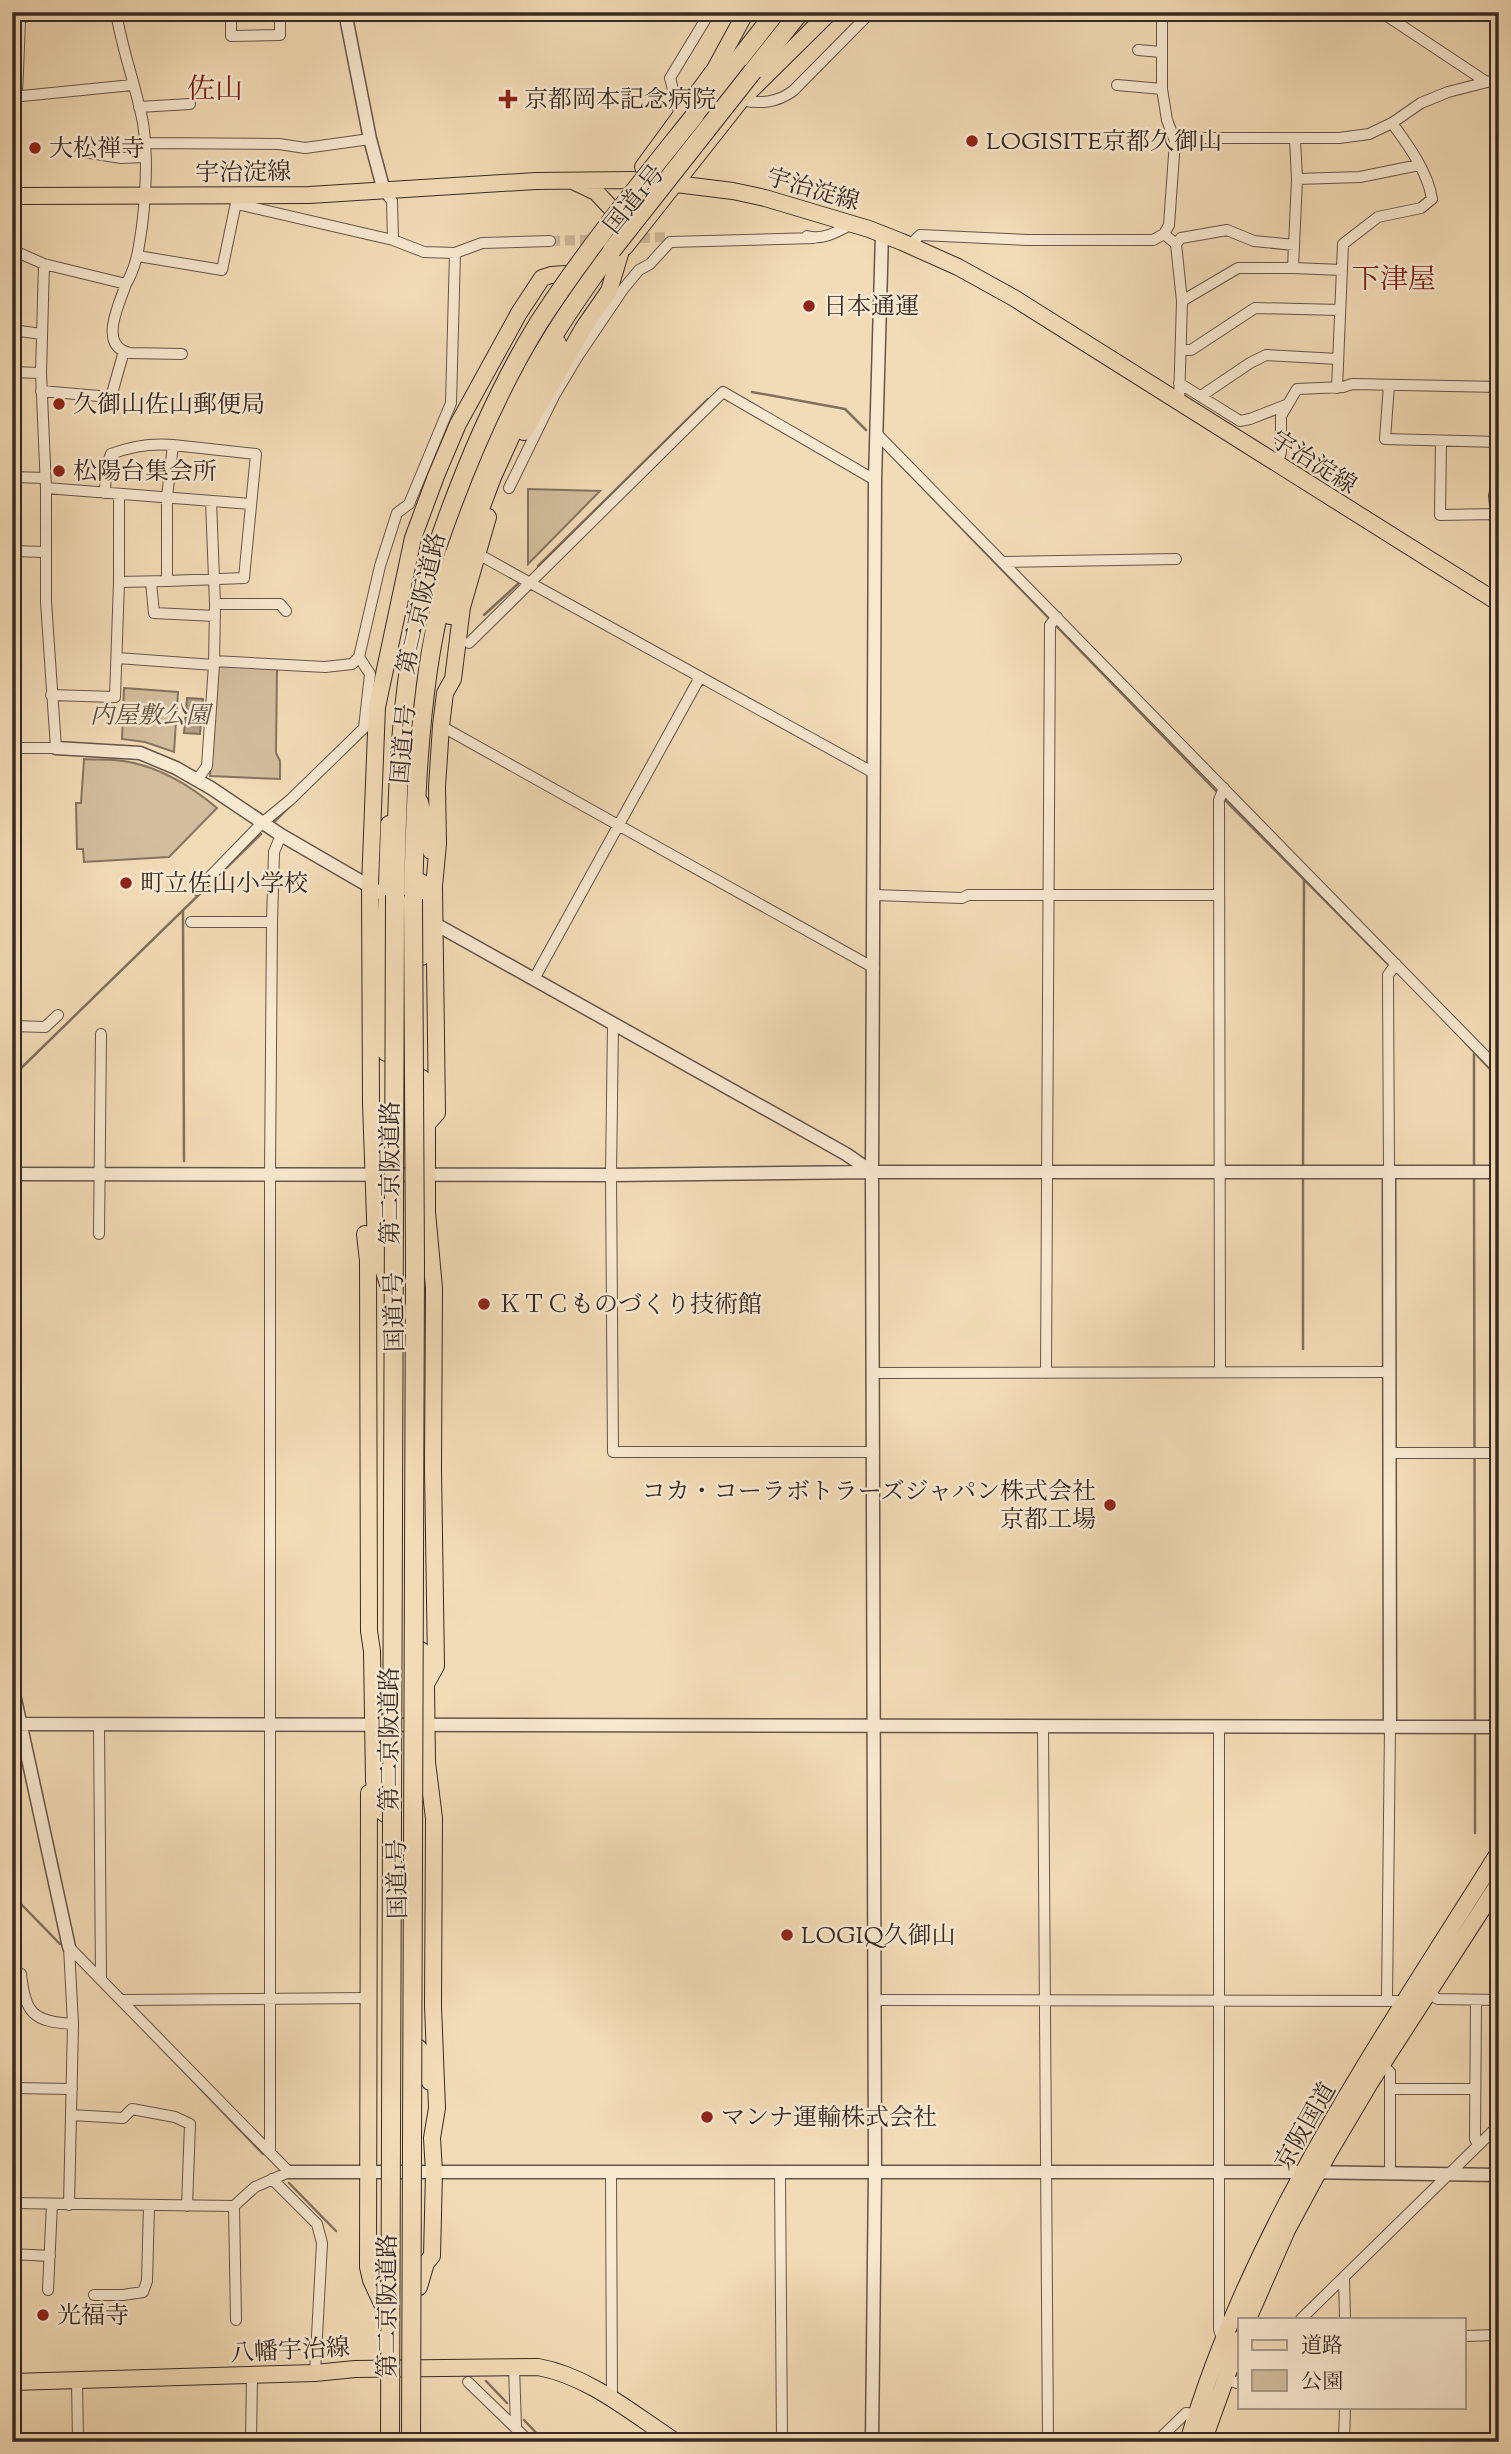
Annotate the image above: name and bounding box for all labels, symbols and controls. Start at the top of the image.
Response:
district label: 佐山 [187,71,243,111]
place label: 京都岡本記念病院 [524,84,716,118]
marker: 京都岡本記念病院 [498,89,518,109]
place label: LOGISITE京都久御山 [986,126,1222,160]
place label: 大松禅寺 [49,133,145,167]
marker: LOGISITE京都久御山 [964,133,980,149]
marker: 大松禅寺 [27,140,43,156]
street label: 宇治淀線 [195,156,291,192]
street label: 国道1号 [597,158,674,242]
street label: 宇治淀線 [762,161,863,220]
district label: 下津屋 [1352,261,1436,301]
place label: 日本通運 [823,291,919,325]
marker: 日本通運 [801,298,817,314]
place label: 久御山佐山郵便局 [73,389,265,423]
marker: 久御山佐山郵便局 [51,396,67,412]
street label: 宇治淀線 [1263,424,1363,504]
place label: 松陽台集会所 [73,456,217,490]
marker: 松陽台集会所 [51,463,67,479]
street label: 第二京阪道路 [390,529,456,677]
park label: 内屋敷公園 [90,700,214,734]
street label: 国道1号 [385,703,425,786]
place label: 町立佐山小学校 [140,868,308,902]
marker: 町立佐山小学校 [118,875,134,891]
street label: 第二京阪道路 [375,1101,409,1245]
street label: 国道1号 [378,1272,414,1352]
place label: ＫＴＣものづくり技術館 [498,1289,762,1323]
marker: ＫＴＣものづくり技術館 [476,1296,492,1312]
place label: コカ・コーラボトラーズジャパン株式会社 京都工場 [642,1476,1096,1538]
marker: コカ・コーラボトラーズジャパン株式会社 京都工場 [1102,1497,1118,1513]
street label: 第二京阪道路 [374,1667,408,1811]
street label: 国道1号 [381,1839,417,1919]
place label: LOGIQ久御山 [801,1920,956,1954]
marker: LOGIQ久御山 [779,1927,795,1943]
street label: 京阪国道 [1268,2077,1345,2177]
place label: マンナ運輸株式会社 [721,2102,937,2136]
marker: マンナ運輸株式会社 [699,2109,715,2125]
street label: 第二京阪道路 [372,2234,406,2378]
place label: 光福寺 [57,2300,129,2334]
marker: 光福寺 [35,2307,51,2323]
legend [1238,2318,1466,2408]
street label: 八幡宇治線 [229,2332,351,2372]
text: 道路 [1301,2332,1343,2362]
text: 公園 [1301,2368,1343,2398]

